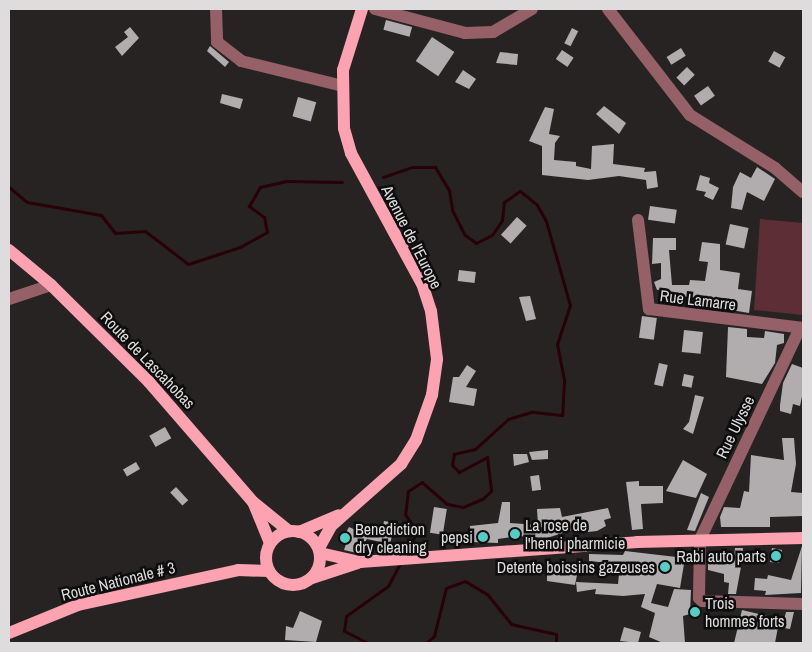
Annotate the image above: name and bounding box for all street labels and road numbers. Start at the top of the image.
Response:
street label: Avenue de l'Europe [378,182,446,292]
street label: Rue Lamarre [659,286,737,314]
street label: Route de Lascahobas [97,307,199,413]
street label: Rue Ulysse [712,393,758,461]
street label: Route Nationale # 3 [59,558,177,604]

